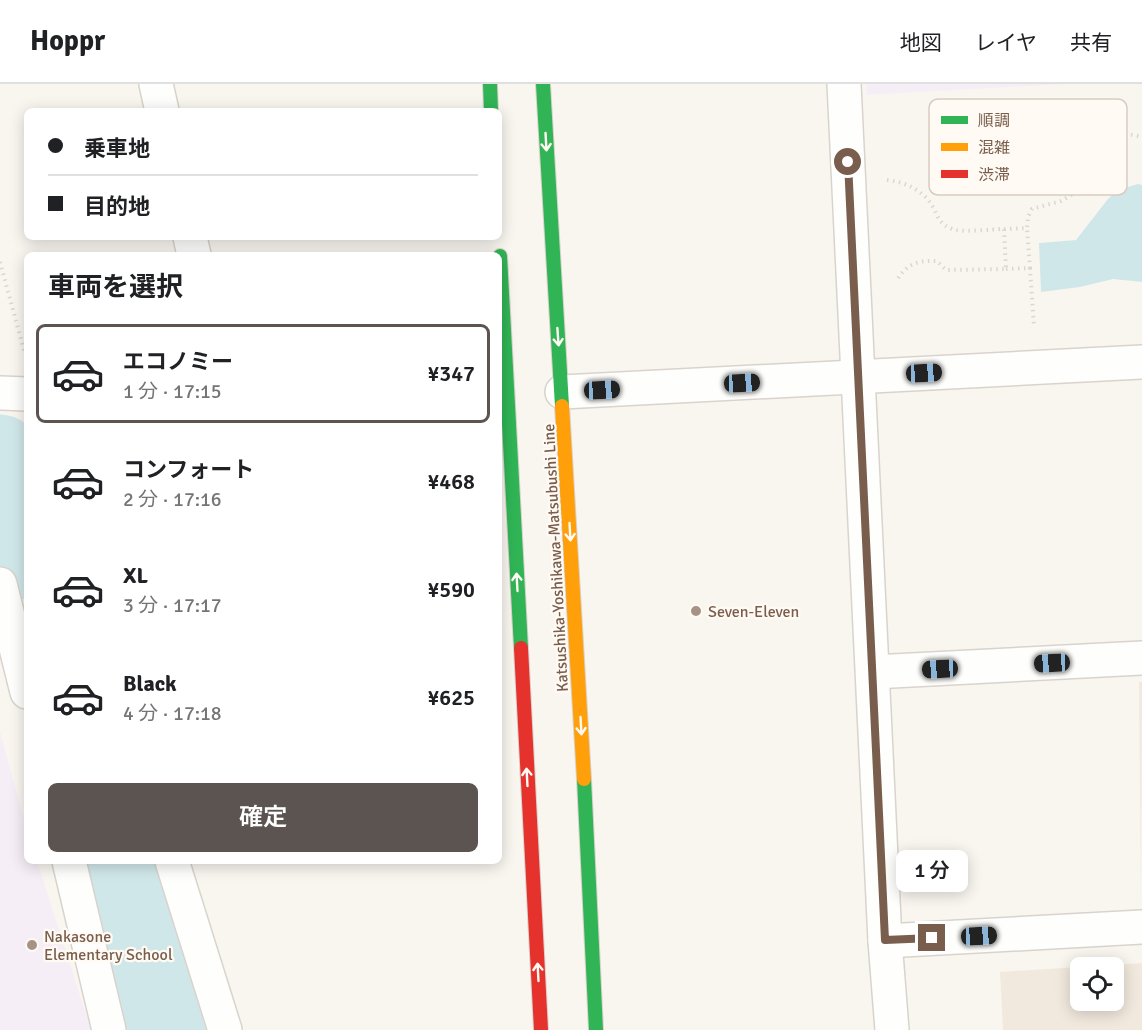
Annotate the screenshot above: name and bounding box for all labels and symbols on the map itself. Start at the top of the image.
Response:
legend [929,99,1127,195]
text: 順調 [978,111,1010,131]
one-way arrow [540,132,551,152]
text: 混雑 [978,138,1010,158]
route start [834,148,861,175]
text: 渋滞 [978,165,1010,185]
one-way arrow [553,327,564,346]
car [906,363,942,383]
car [724,373,760,393]
car [584,380,620,400]
street label: Katsushika-Yoshikawa-Matsubushi Line [539,423,573,693]
one-way arrow [565,521,576,541]
one-way arrow [511,573,522,593]
place label: Seven-Eleven [708,602,799,622]
marker: Seven-Eleven [689,604,703,618]
car [1034,653,1070,673]
car [922,659,958,679]
one-way arrow [576,716,587,736]
one-way arrow [522,767,533,787]
callout: 1 分 [896,851,968,893]
route end [918,924,945,951]
car [961,926,997,946]
place label: Nakasone Elementary School [44,927,173,965]
marker: Nakasone Elementary School [25,938,39,952]
one-way arrow [532,962,543,982]

